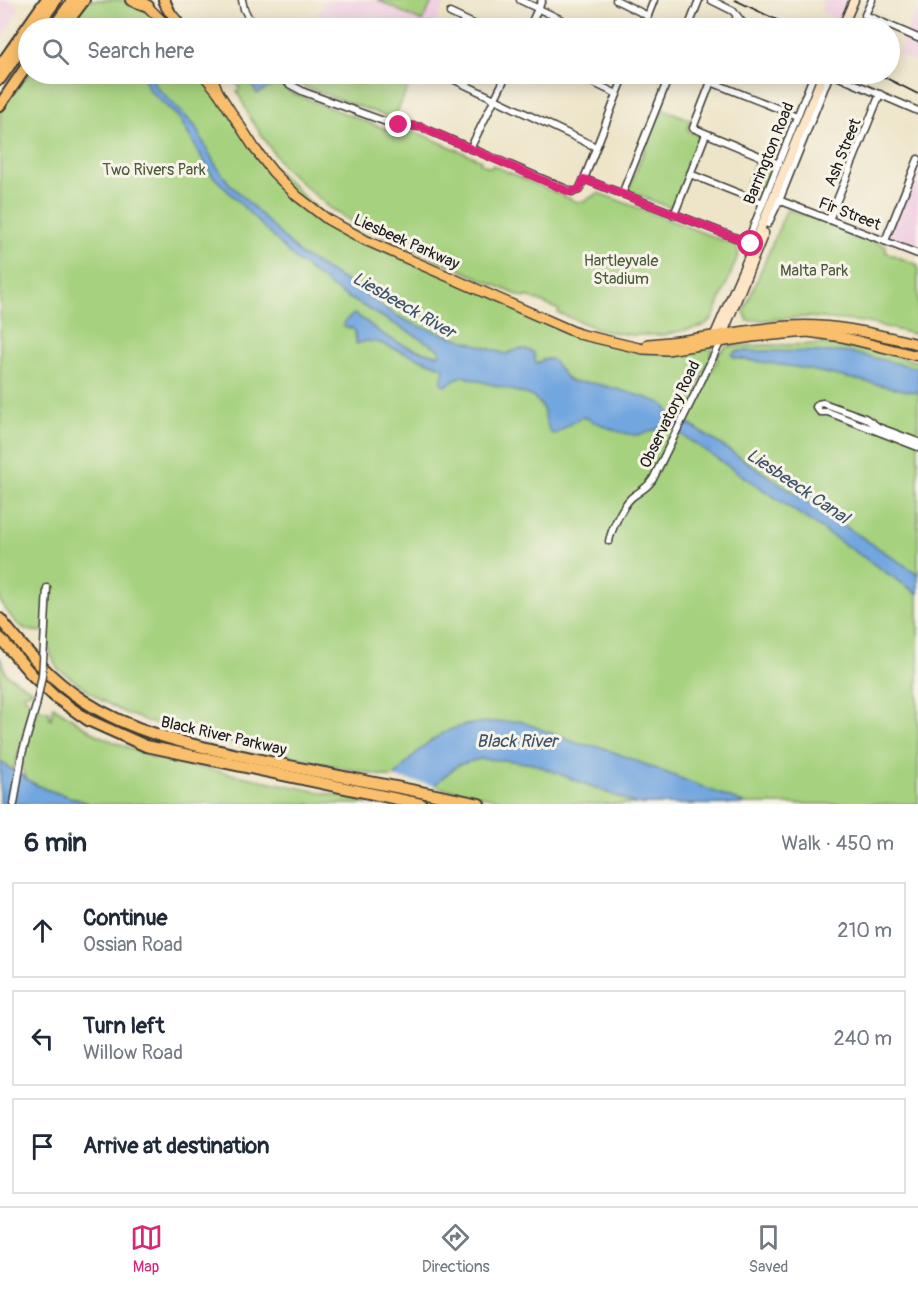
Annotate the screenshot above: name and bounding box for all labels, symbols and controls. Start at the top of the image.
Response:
search box [18,18,900,84]
icon: search [39,35,72,68]
text: Search here [87,37,194,65]
street label: Barrington Road [739,99,798,207]
route end [385,111,411,137]
street label: Ash Street [820,115,866,189]
park label: Two Rivers Park [102,160,206,180]
street label: Fir Street [816,193,884,235]
street label: Liesbeek Parkway [351,210,463,274]
route start [737,230,763,256]
park label: Hartleyvale Stadium [584,251,658,289]
park label: Malta Park [780,261,848,281]
water label: Liesbeeck River [348,267,462,345]
street label: Observatory Road [635,357,705,471]
water label: Liesbeeck Canal [742,444,855,530]
street label: Black River Parkway [159,712,289,760]
water label: Black River [477,730,560,753]
text: 6 min [24,827,87,859]
text: Walk · 450 m [781,831,894,856]
text: Continue [83,904,167,932]
icon: ahead [26,914,59,947]
text: 210 m [837,918,892,943]
text: Ossian Road [83,932,183,957]
text: Turn left [83,1012,165,1040]
icon: left [26,1022,59,1055]
text: 240 m [833,1026,892,1051]
text: Willow Road [83,1040,183,1065]
icon: arrive [26,1130,59,1163]
text: Arrive at destination [83,1132,269,1160]
tab: Map [130,1221,163,1277]
tab: Directions [422,1221,490,1277]
tab: Saved [749,1221,788,1277]

